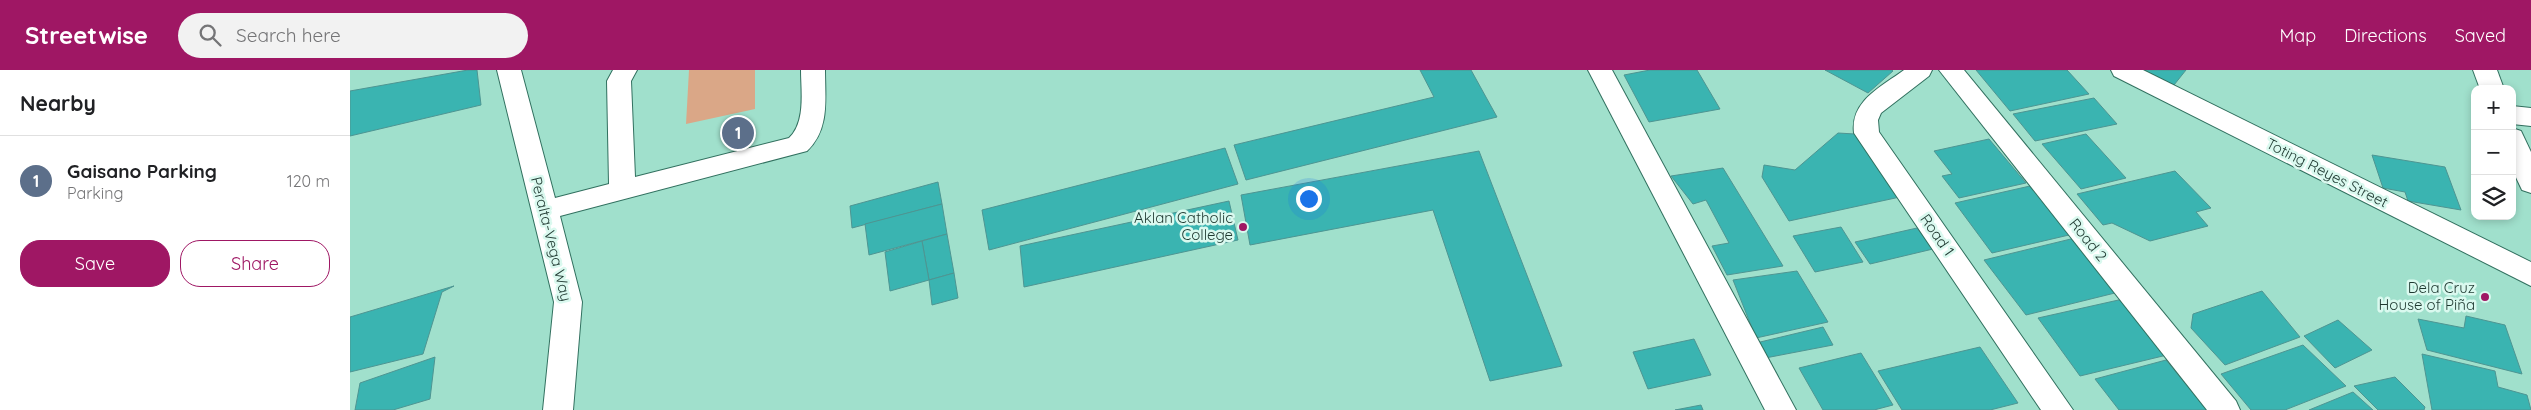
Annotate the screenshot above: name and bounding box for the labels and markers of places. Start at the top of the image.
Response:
pin: 1 [722,114,754,152]
place label: Aklan Catholic College [1134,208,1233,244]
marker: Aklan Catholic College [1237,221,1249,233]
place label: Dela Cruz House of Piña [2379,278,2475,314]
marker: Dela Cruz House of Piña [2479,291,2491,303]

